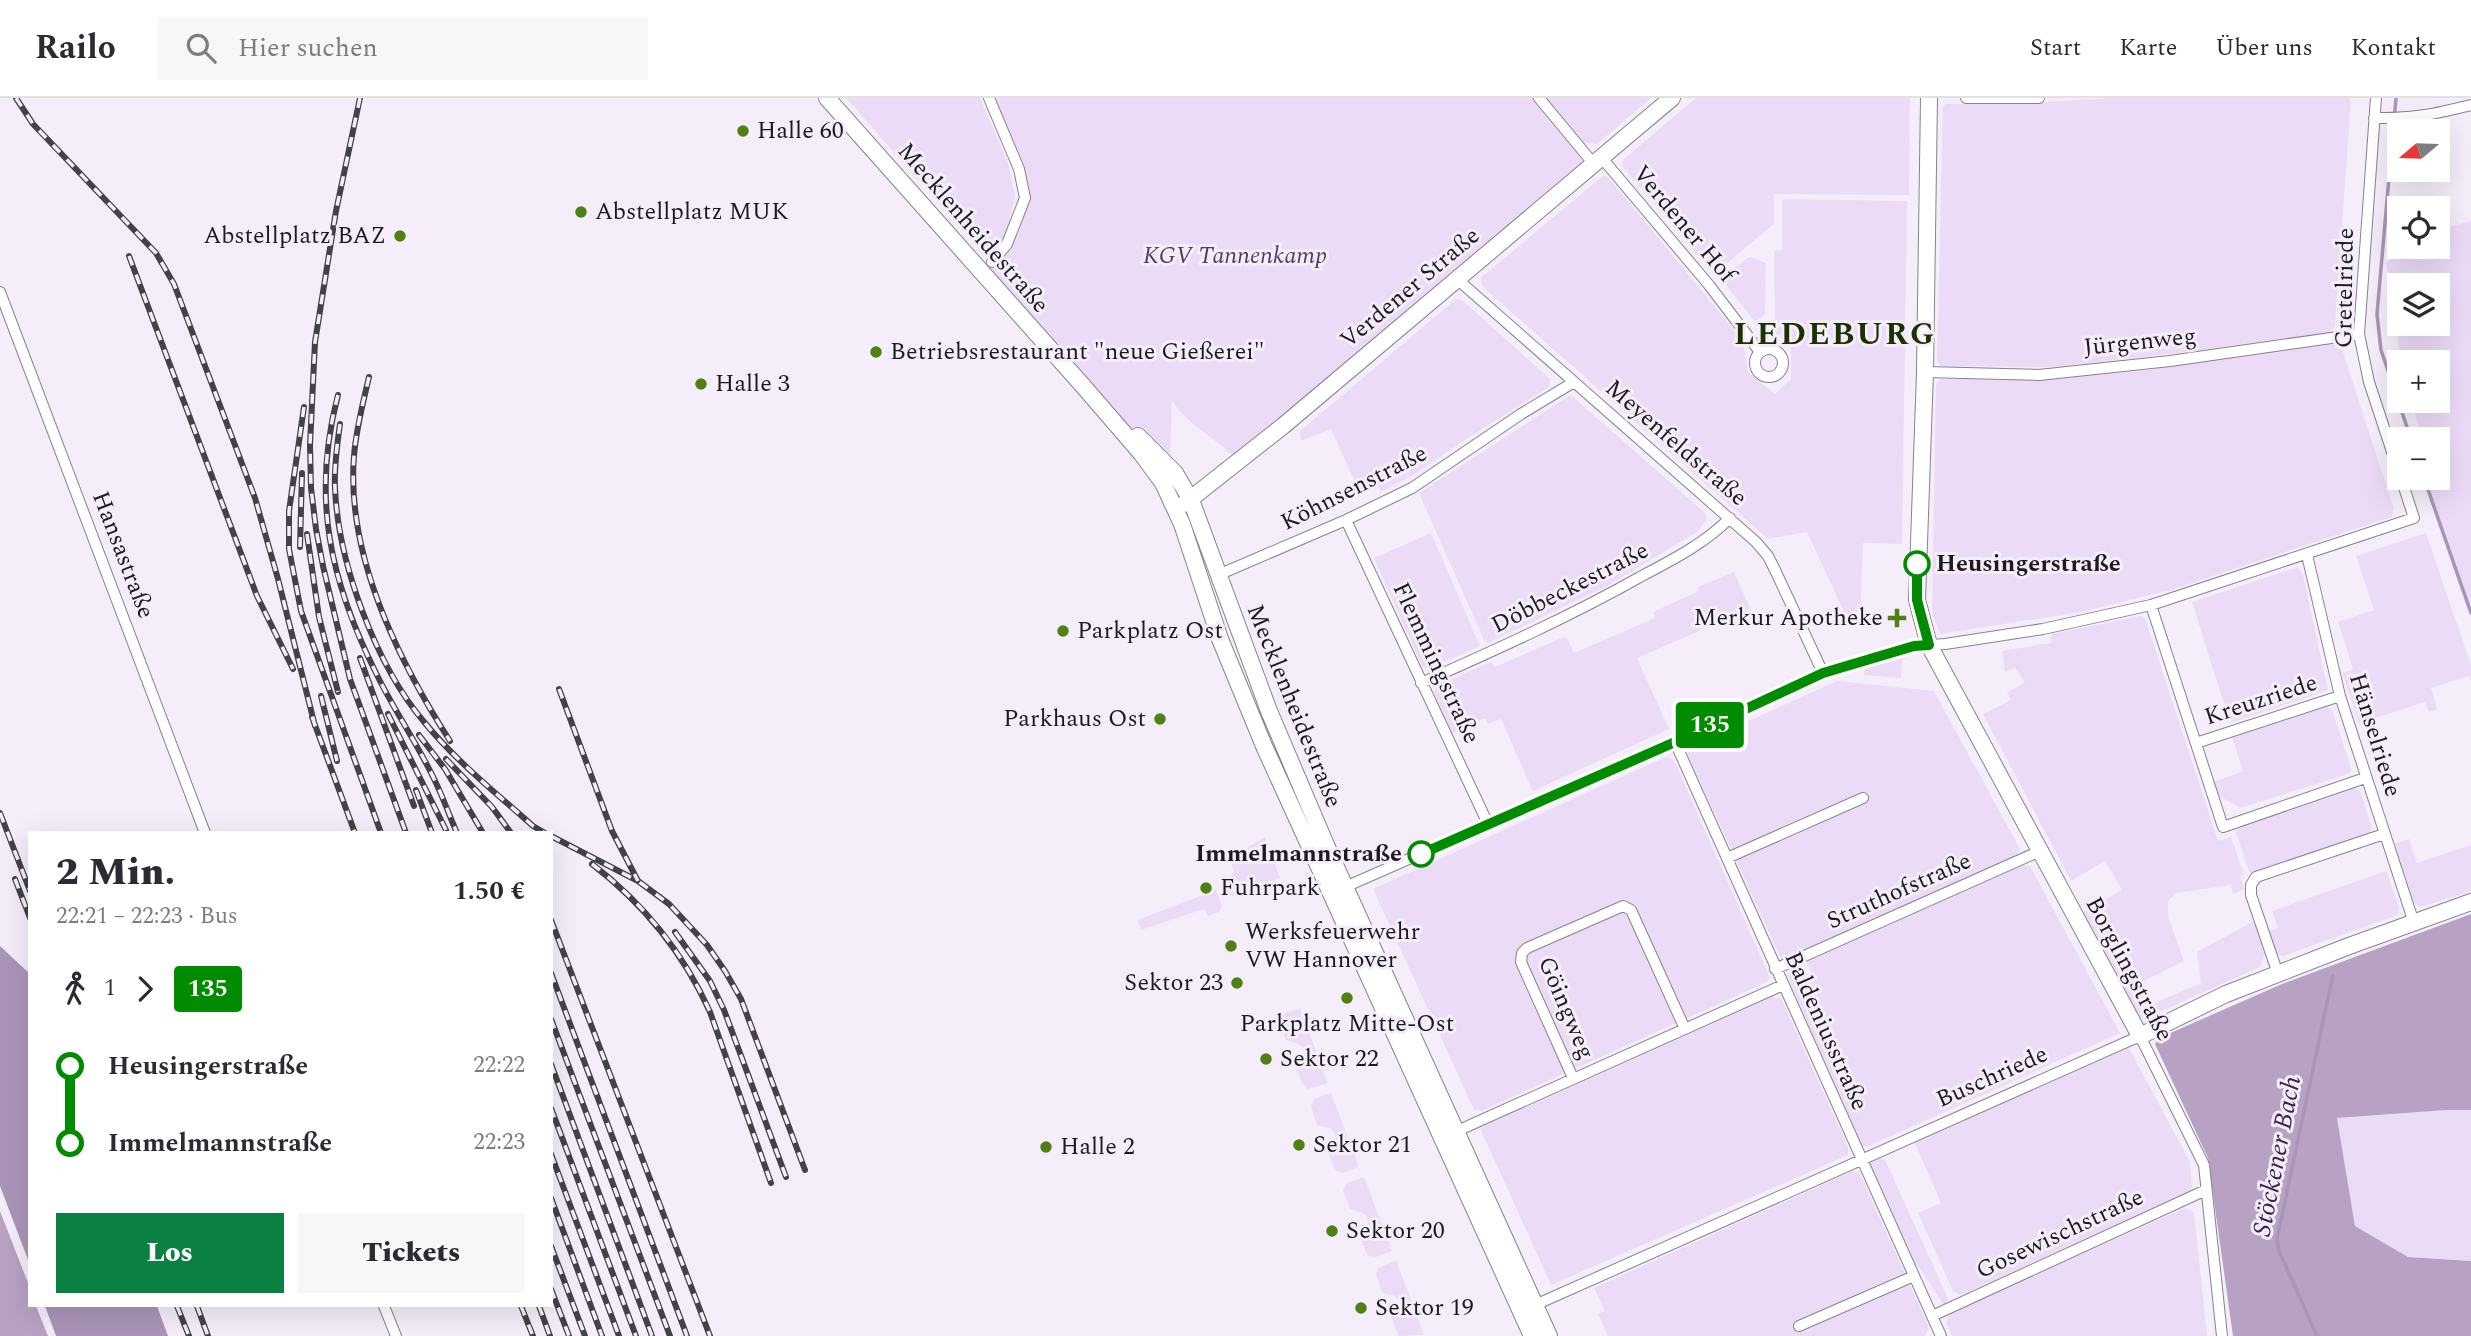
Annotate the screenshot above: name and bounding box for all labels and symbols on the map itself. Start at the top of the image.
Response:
place label: Halle 60 [757,113,844,149]
north arrow [2387,119,2450,182]
marker: Halle 60 [735,123,751,139]
street label: Mecklenheidestraße [888,134,1058,322]
street label: Verdener Hof [1624,157,1745,292]
place label: Abstellplatz MUK [595,194,788,230]
marker: Abstellplatz MUK [573,204,589,220]
place label: Abstellplatz BAZ [203,218,386,254]
street label: Verdener Straße [1332,219,1488,357]
street label: Gretelriede [2326,227,2364,349]
marker: Abstellplatz BAZ [392,228,408,244]
park label: KGV Tannenkamp [1143,238,1327,274]
district label: LEDEBURG [1734,310,1936,359]
street label: Jürgenweg [2082,318,2198,366]
place label: Betriebsrestaurant "neue Gießerei" [890,334,1265,370]
marker: Betriebsrestaurant "neue Gießerei" [868,344,884,360]
place label: Halle 3 [715,366,790,402]
street label: Meyenfeldstraße [1597,371,1755,515]
marker: Halle 3 [693,376,709,392]
street label: Köhnsenstraße [1275,436,1433,540]
street label: Hansastraße [82,486,164,624]
street label: Döbbeckestraße [1485,533,1655,643]
place label: Heusingerstraße [1936,546,2121,582]
marker: Heusingerstraße [1904,551,1930,577]
street label: Flemmingstraße [1383,576,1489,750]
street label: Mecklenheidestraße [1237,599,1351,813]
place label: Merkur Apotheke [1693,600,1883,636]
marker: Merkur Apotheke [1889,610,1905,626]
place label: Parkplatz Ost [1077,613,1223,649]
marker: Parkplatz Ost [1055,623,1071,639]
street label: Kreuzriede [2200,665,2322,735]
street label: Hänselriede [2339,669,2411,801]
place label: Parkhaus Ost [1003,701,1146,737]
line badge: 135 [1670,702,1750,748]
marker: Parkhaus Ost [1152,711,1168,727]
place label: Immelmannstraße [1195,836,1402,872]
marker: Immelmannstraße [1408,841,1434,867]
street label: Struthofstraße [1821,843,1977,939]
place label: Fuhrpark [1220,870,1320,906]
marker: Fuhrpark [1198,880,1214,896]
street label: Borglingstraße [2076,890,2182,1048]
place label: Werksfeuerwehr VW Hannover [1245,914,1420,978]
marker: Werksfeuerwehr VW Hannover [1223,938,1239,954]
street label: Baldeniusstraße [1775,946,1877,1116]
street label: Göingweg [1528,951,1604,1065]
place label: Sektor 23 [1124,965,1223,1001]
marker: Sektor 23 [1229,975,1245,991]
marker: Parkplatz Mitte-Ost [1339,990,1355,1006]
place label: Parkplatz Mitte-Ost [1240,1006,1454,1042]
street label: Buschriede [1930,1036,2054,1118]
place label: Sektor 22 [1280,1041,1379,1077]
marker: Sektor 22 [1258,1051,1274,1067]
water label: Stöckener Bach [2242,1072,2312,1240]
place label: Sektor 21 [1313,1127,1412,1163]
place label: Halle 2 [1060,1129,1135,1165]
marker: Sektor 21 [1291,1137,1307,1153]
marker: Halle 2 [1038,1139,1054,1155]
street label: Gosewischstraße [1970,1179,2150,1289]
place label: Sektor 20 [1346,1213,1445,1249]
marker: Sektor 20 [1324,1223,1340,1239]
place label: Sektor 19 [1375,1290,1474,1326]
marker: Sektor 19 [1353,1300,1369,1316]

